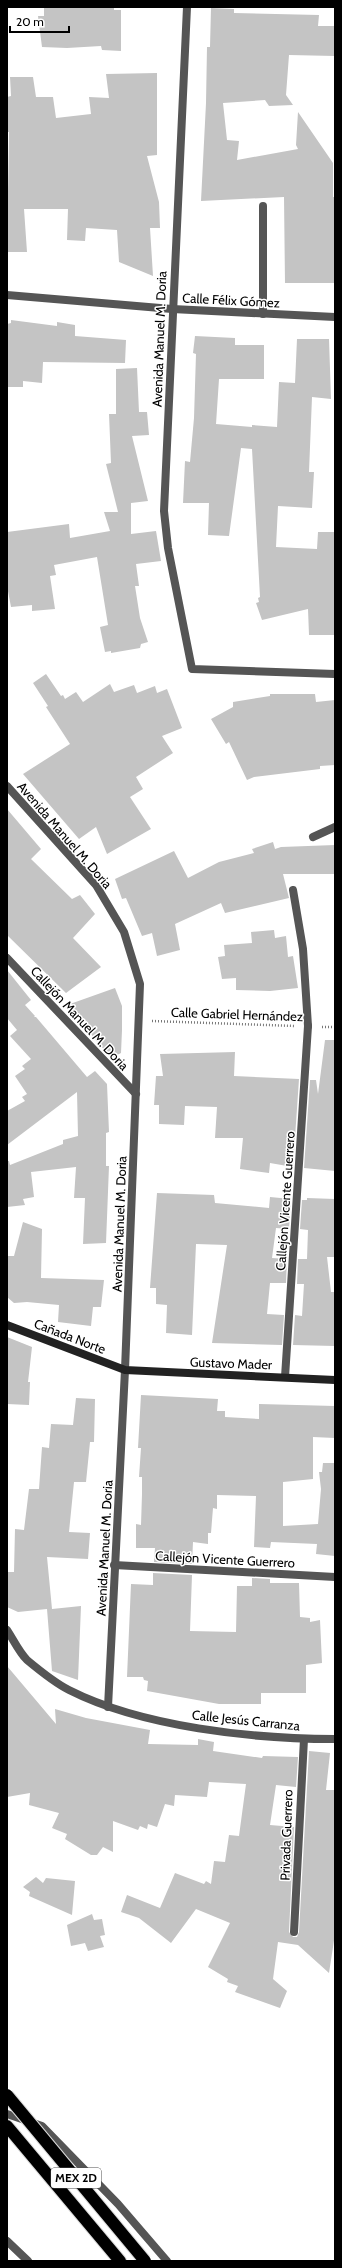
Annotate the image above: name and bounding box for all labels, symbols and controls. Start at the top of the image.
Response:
scale bar [10,8,69,34]
text: 20 m [16,14,44,29]
street label: Avenida Manuel M. Doria [149,270,169,407]
street label: Calle Félix Gómez [182,289,280,311]
street label: Avenida Manuel M. Doria [14,778,116,892]
street label: Callejón Manuel M. Doria [27,963,133,1075]
street label: Calle Gabriel Hernández [171,1004,303,1024]
street label: Callejón Vicente Guerrero [272,1131,299,1271]
street label: Avenida Manuel M. Doria [109,1155,129,1292]
street label: Cañada Norte [32,1315,108,1357]
street label: Gustavo Mader [190,1354,273,1372]
street label: Avenida Manuel M. Doria [92,1479,116,1616]
street label: Callejón Vicente Guerrero [155,1547,295,1572]
street label: Calle Jesús Carranza [191,1706,302,1734]
street label: Privada Guerrero [276,1789,296,1881]
road number: MEX 2D [51,2168,101,2188]

